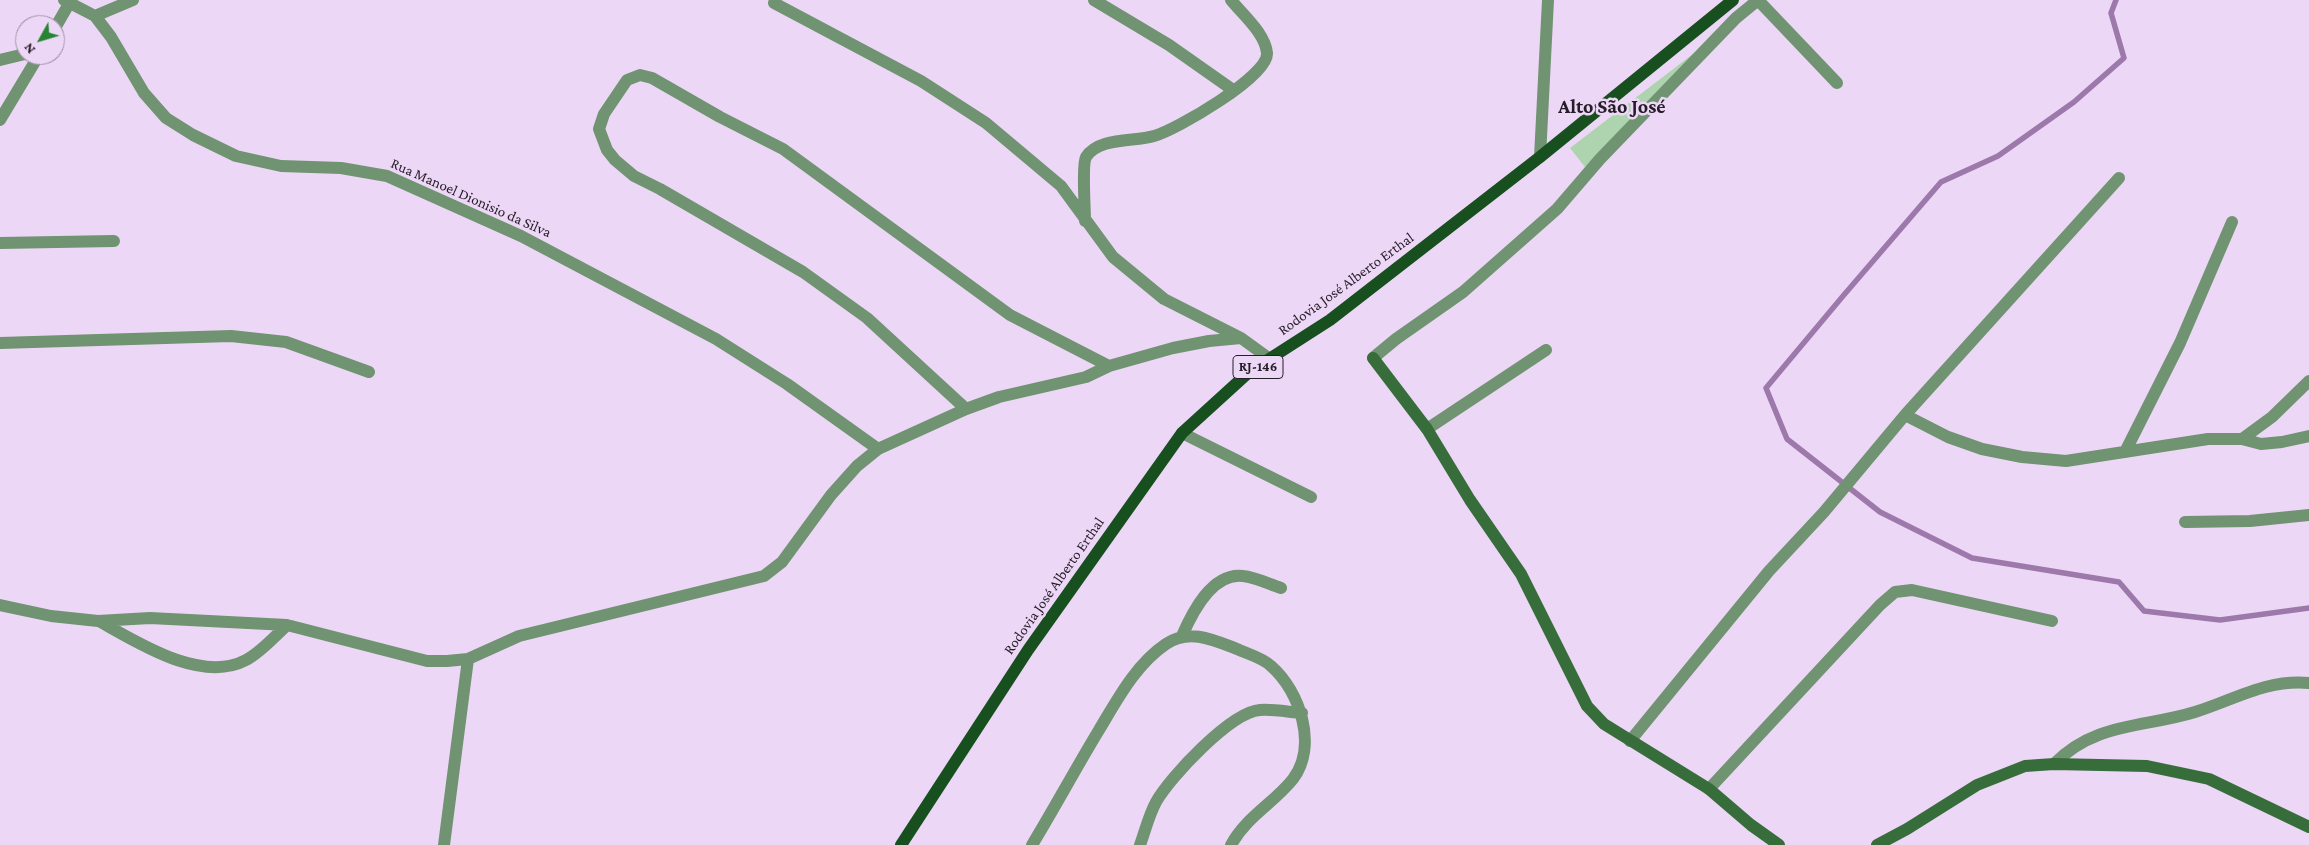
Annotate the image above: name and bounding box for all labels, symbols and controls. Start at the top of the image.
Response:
north arrow [15,15,65,65]
text: N [20,40,38,58]
district label: Alto São José [1558,95,1666,119]
street label: Rua Manoel Dionisio da Silva [388,154,554,242]
street label: Rodovia José Alberto Erthal [1275,229,1417,339]
road number: RJ-146 [1233,356,1283,378]
street label: Rodovia José Alberto Erthal [1000,514,1108,658]

